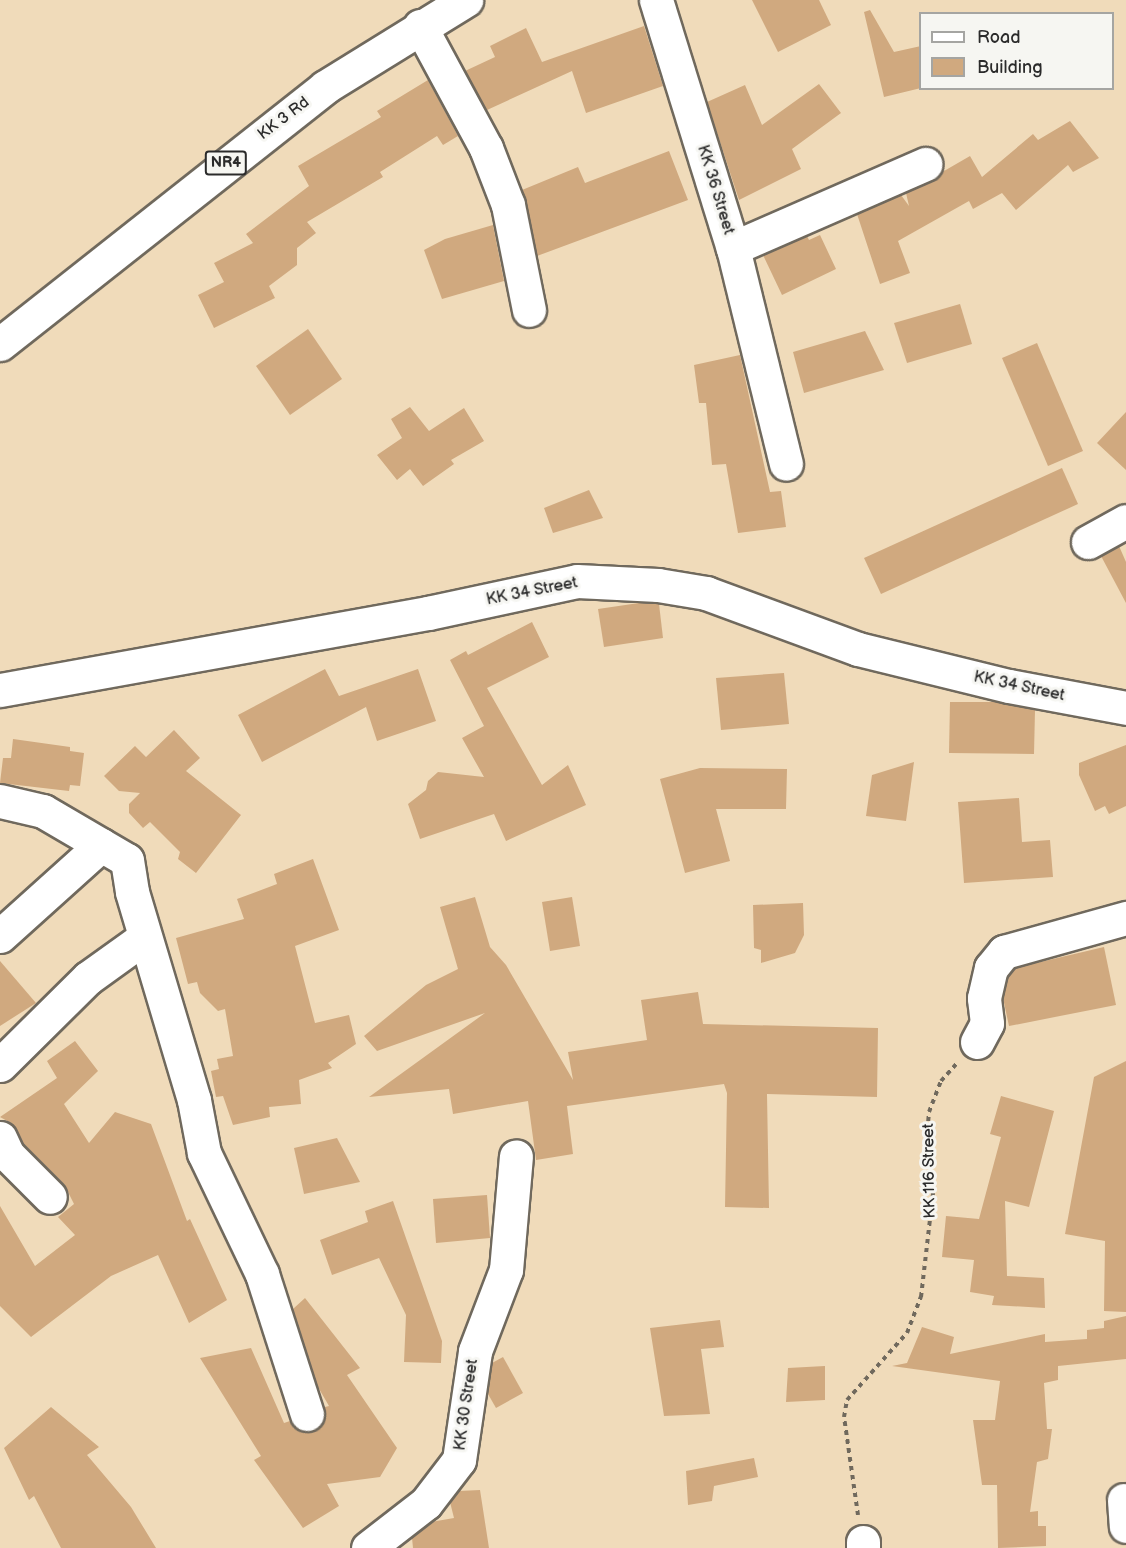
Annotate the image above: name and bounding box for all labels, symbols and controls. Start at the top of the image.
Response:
legend [919,12,1114,90]
text: Road [977,27,1021,48]
text: Building [977,57,1043,78]
street label: KK 3 Rd [254,93,314,145]
street label: KK 36 Street [692,143,738,237]
road number: NR4 [204,151,248,175]
street label: KK 34 Street [485,574,579,610]
street label: KK 34 Street [972,668,1066,706]
street label: KK 116 Street [920,1123,940,1219]
street label: KK 30 Street [451,1358,483,1452]

